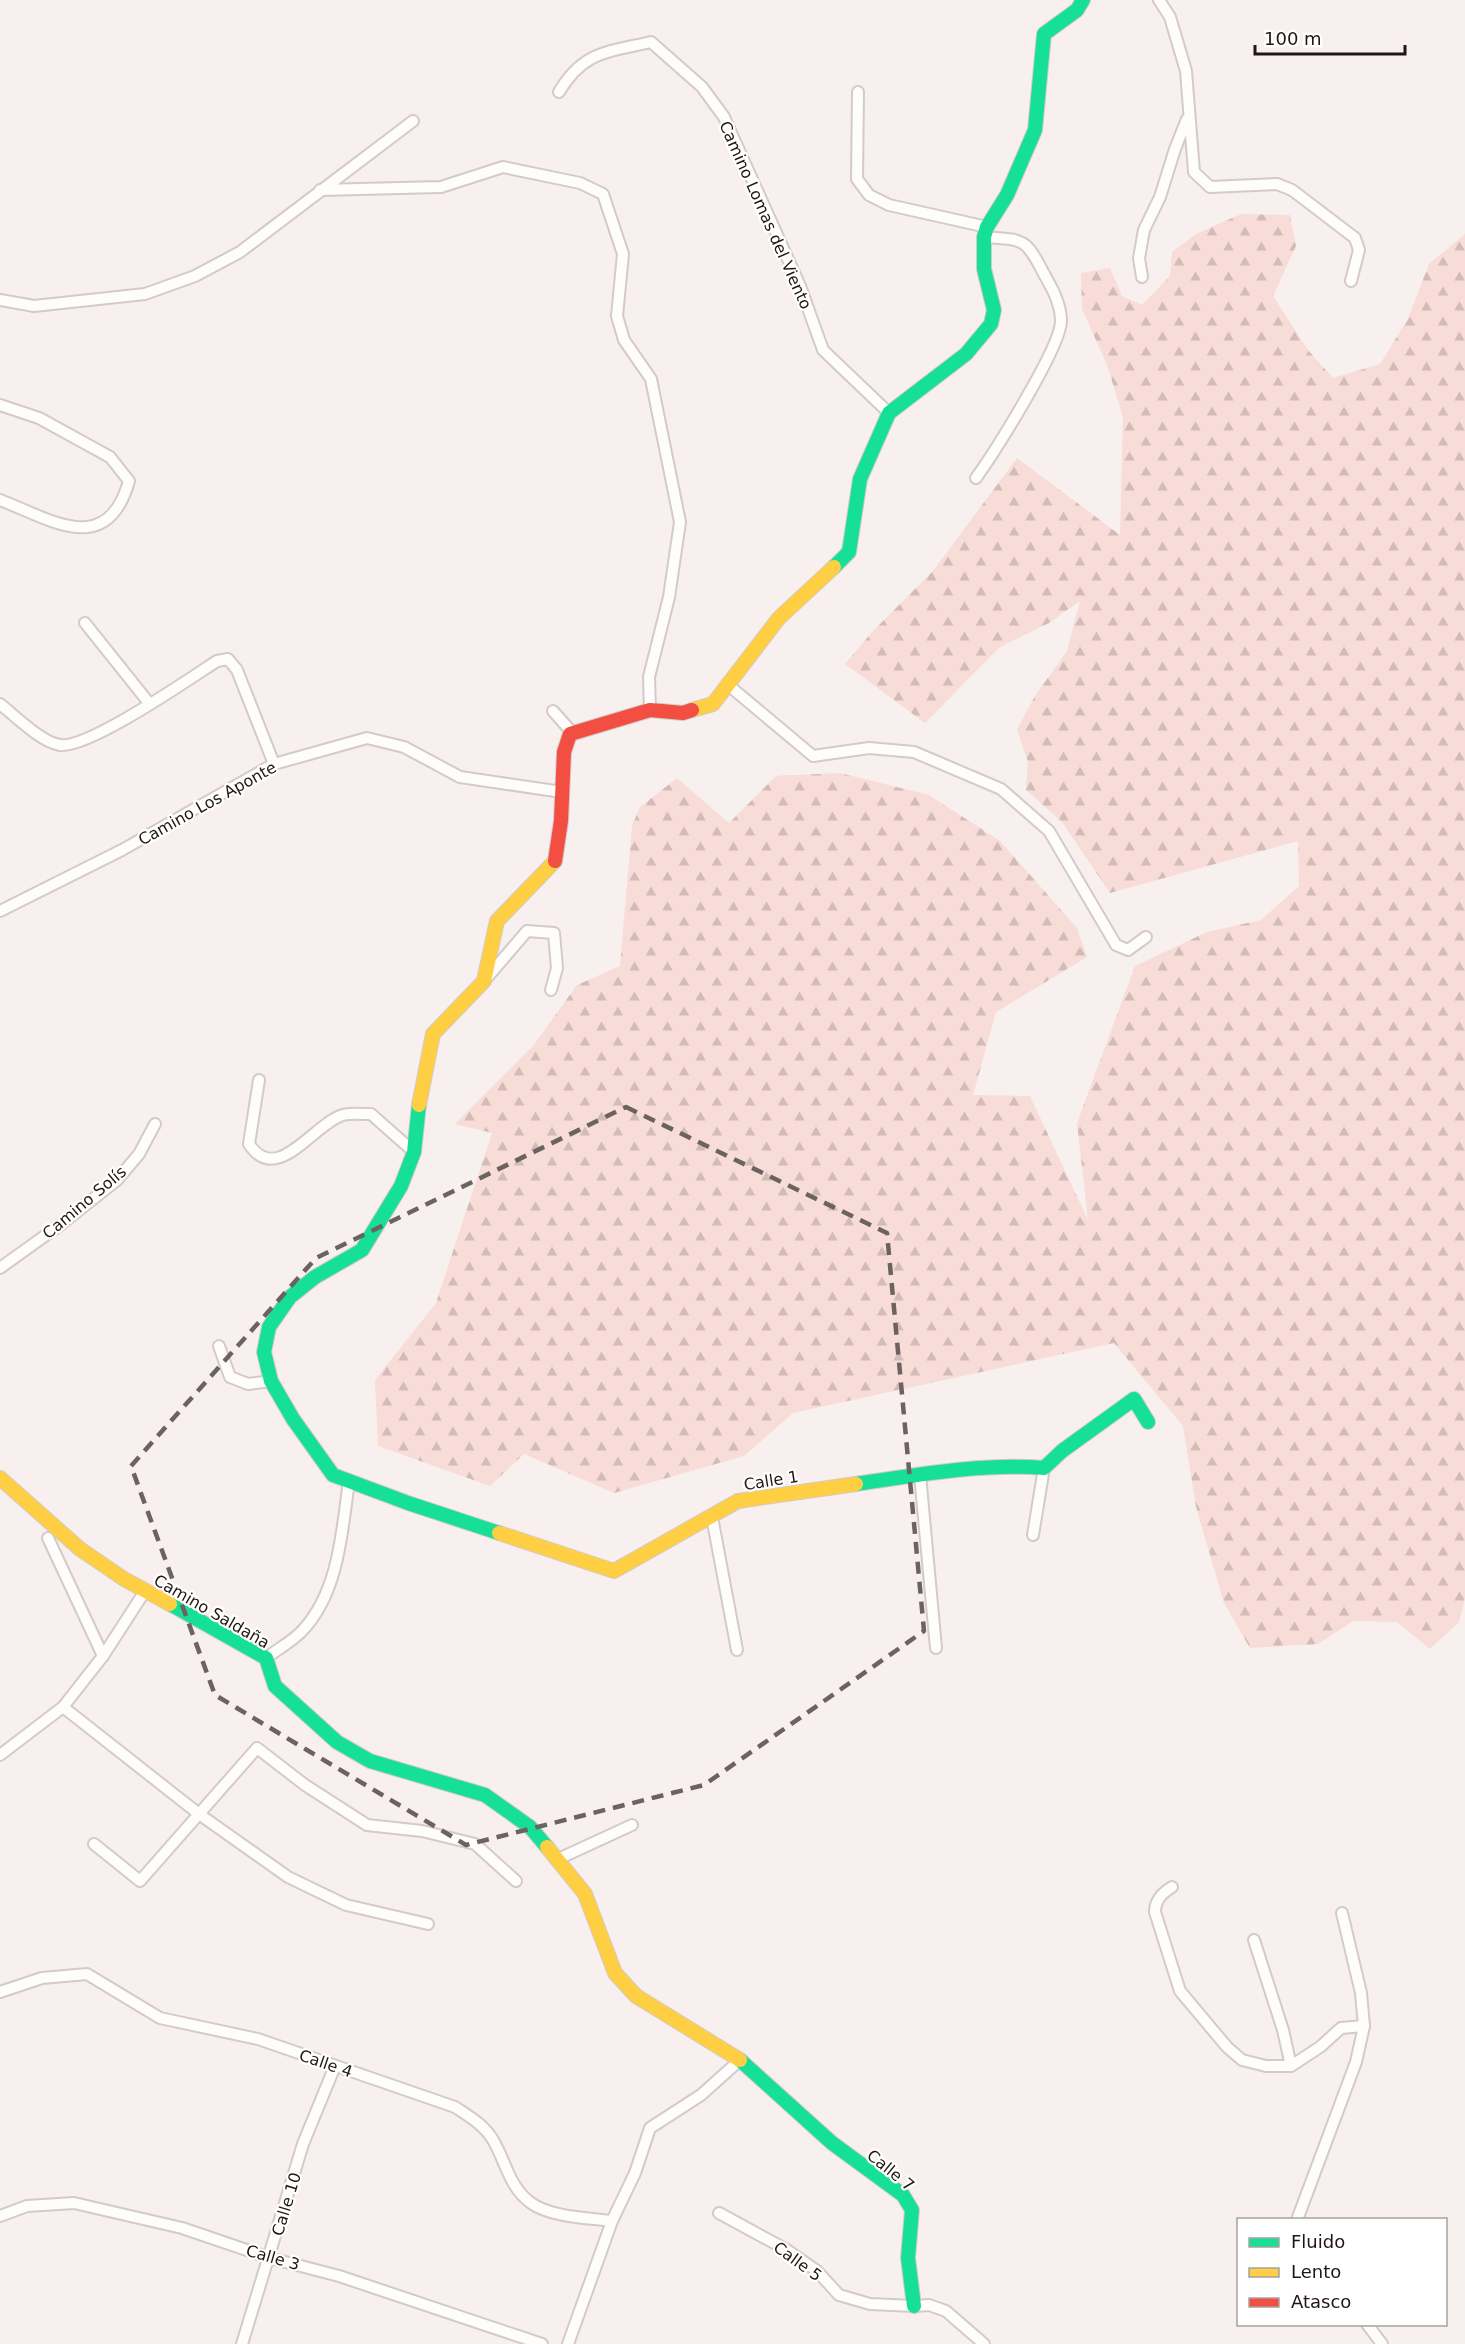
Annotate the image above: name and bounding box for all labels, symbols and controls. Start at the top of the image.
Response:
scale bar [1255,18,1405,56]
text: 100 m [1264,28,1322,49]
street label: Camino Lomas del Viento [715,118,816,312]
street label: Camino Los Aponte [135,758,280,849]
street label: Camino Solís [39,1162,130,1243]
street label: Calle 1 [742,1467,800,1494]
street label: Camino Saldaña [151,1571,273,1652]
street label: Calle 4 [297,2046,355,2081]
street label: Calle 7 [863,2146,918,2195]
street label: Calle 10 [268,2170,305,2238]
legend [1237,2218,1447,2326]
text: Fluido [1291,2231,1345,2252]
street label: Calle 5 [770,2238,826,2285]
street label: Calle 3 [244,2241,302,2274]
text: Lento [1291,2261,1341,2282]
text: Atasco [1291,2291,1351,2312]

